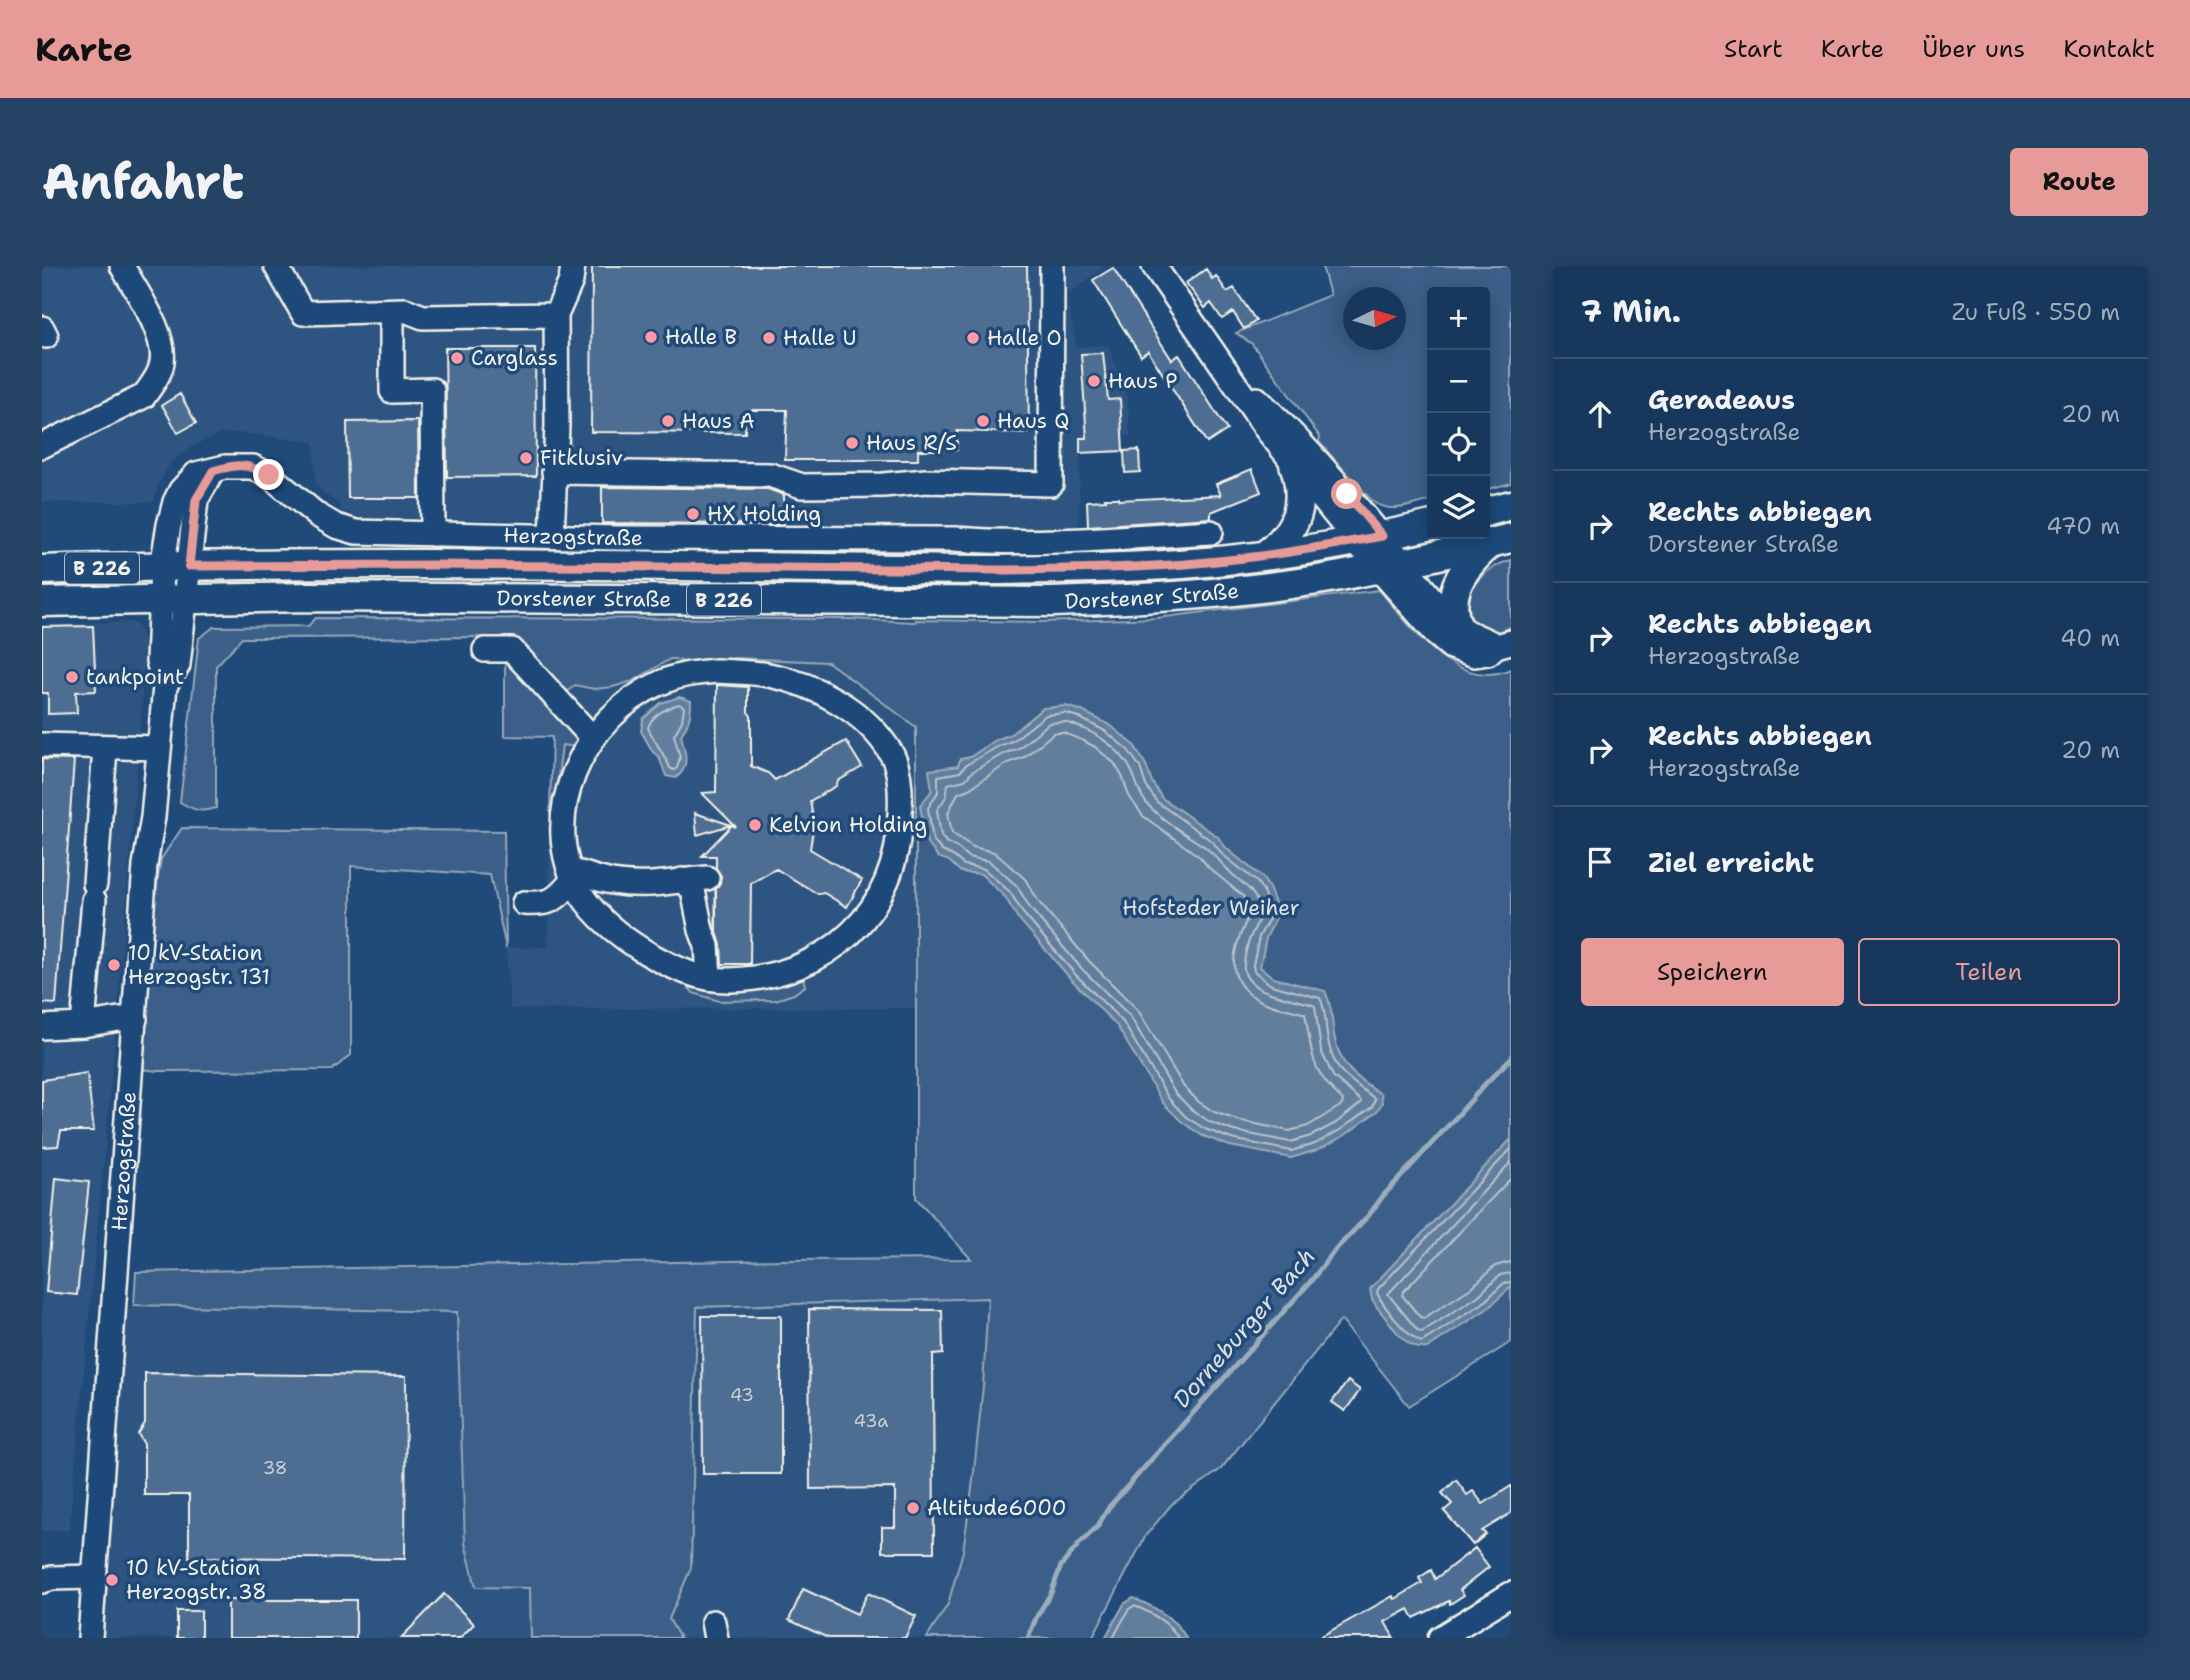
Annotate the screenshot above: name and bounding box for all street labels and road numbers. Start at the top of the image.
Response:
street label: Herzogstraße [503,521,643,552]
road number: B 226 [65,552,139,584]
street label: Dorstener Straße [1064,577,1240,616]
street label: Dorstener Straße [497,584,671,613]
road number: B 226 [687,584,761,616]
street label: Herzogstraße [105,1091,143,1232]

